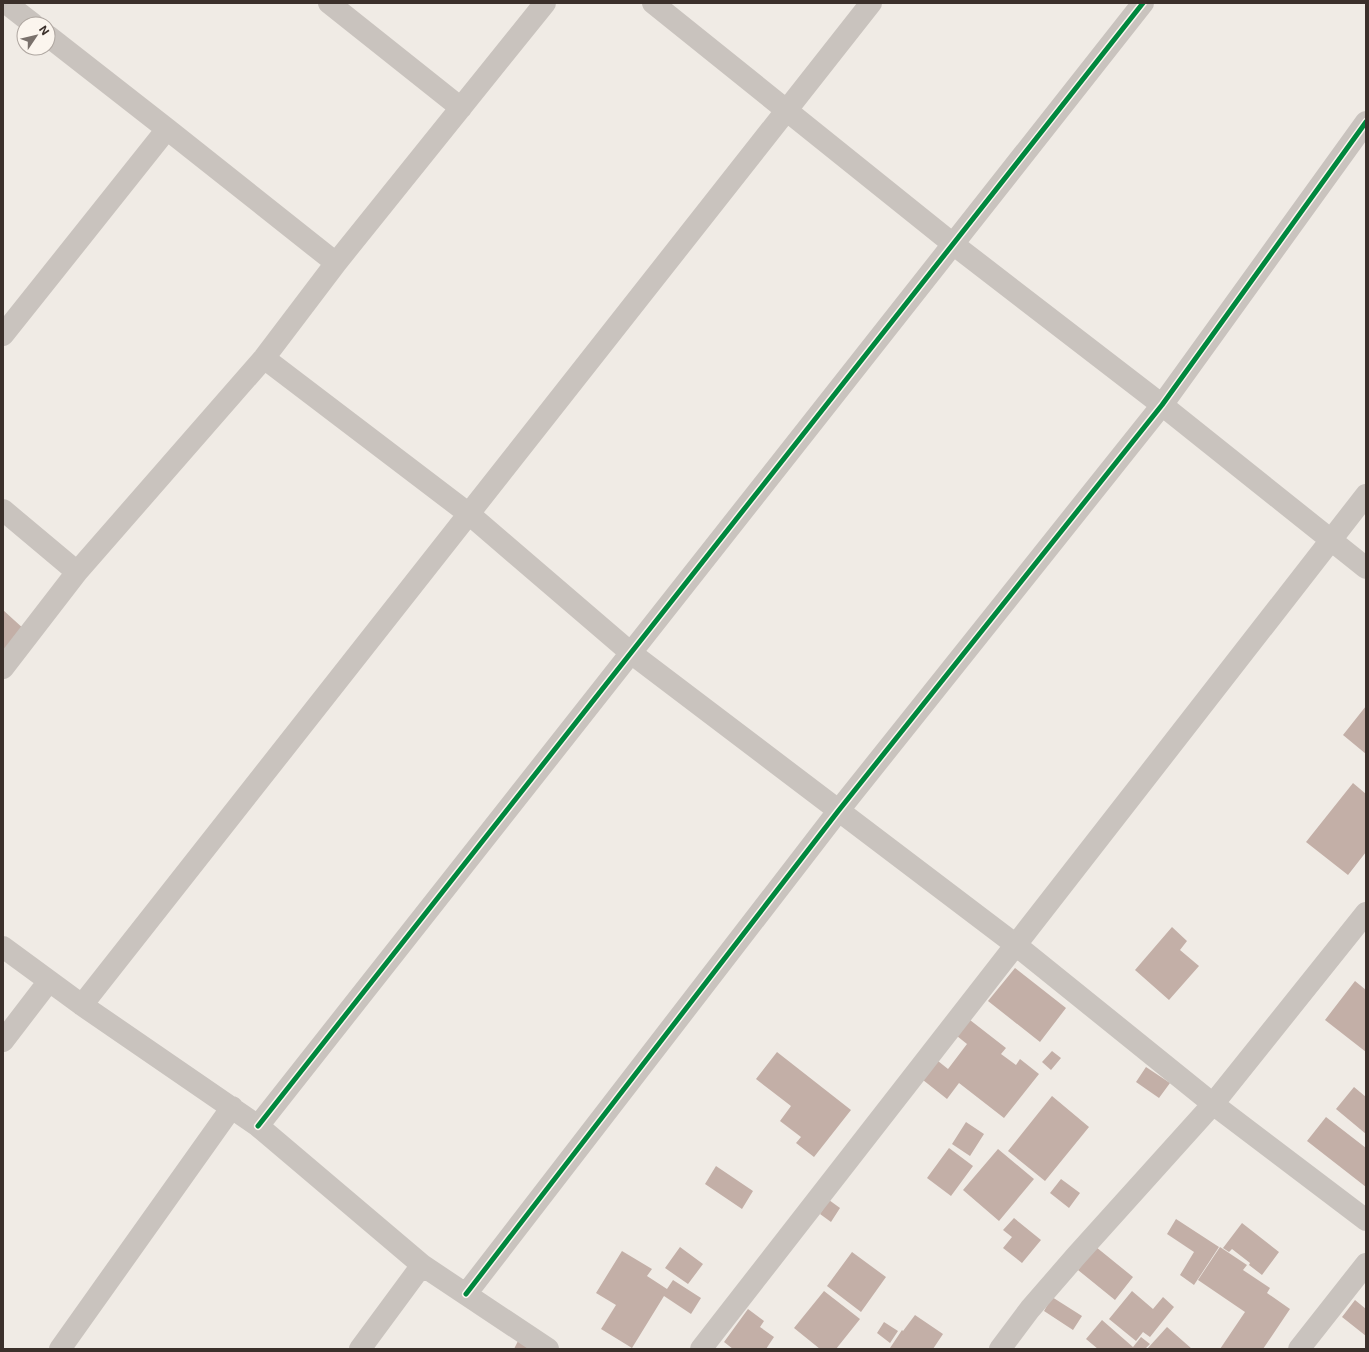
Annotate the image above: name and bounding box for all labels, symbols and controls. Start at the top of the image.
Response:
north arrow [16,16,56,56]
text: N [36,23,52,38]

